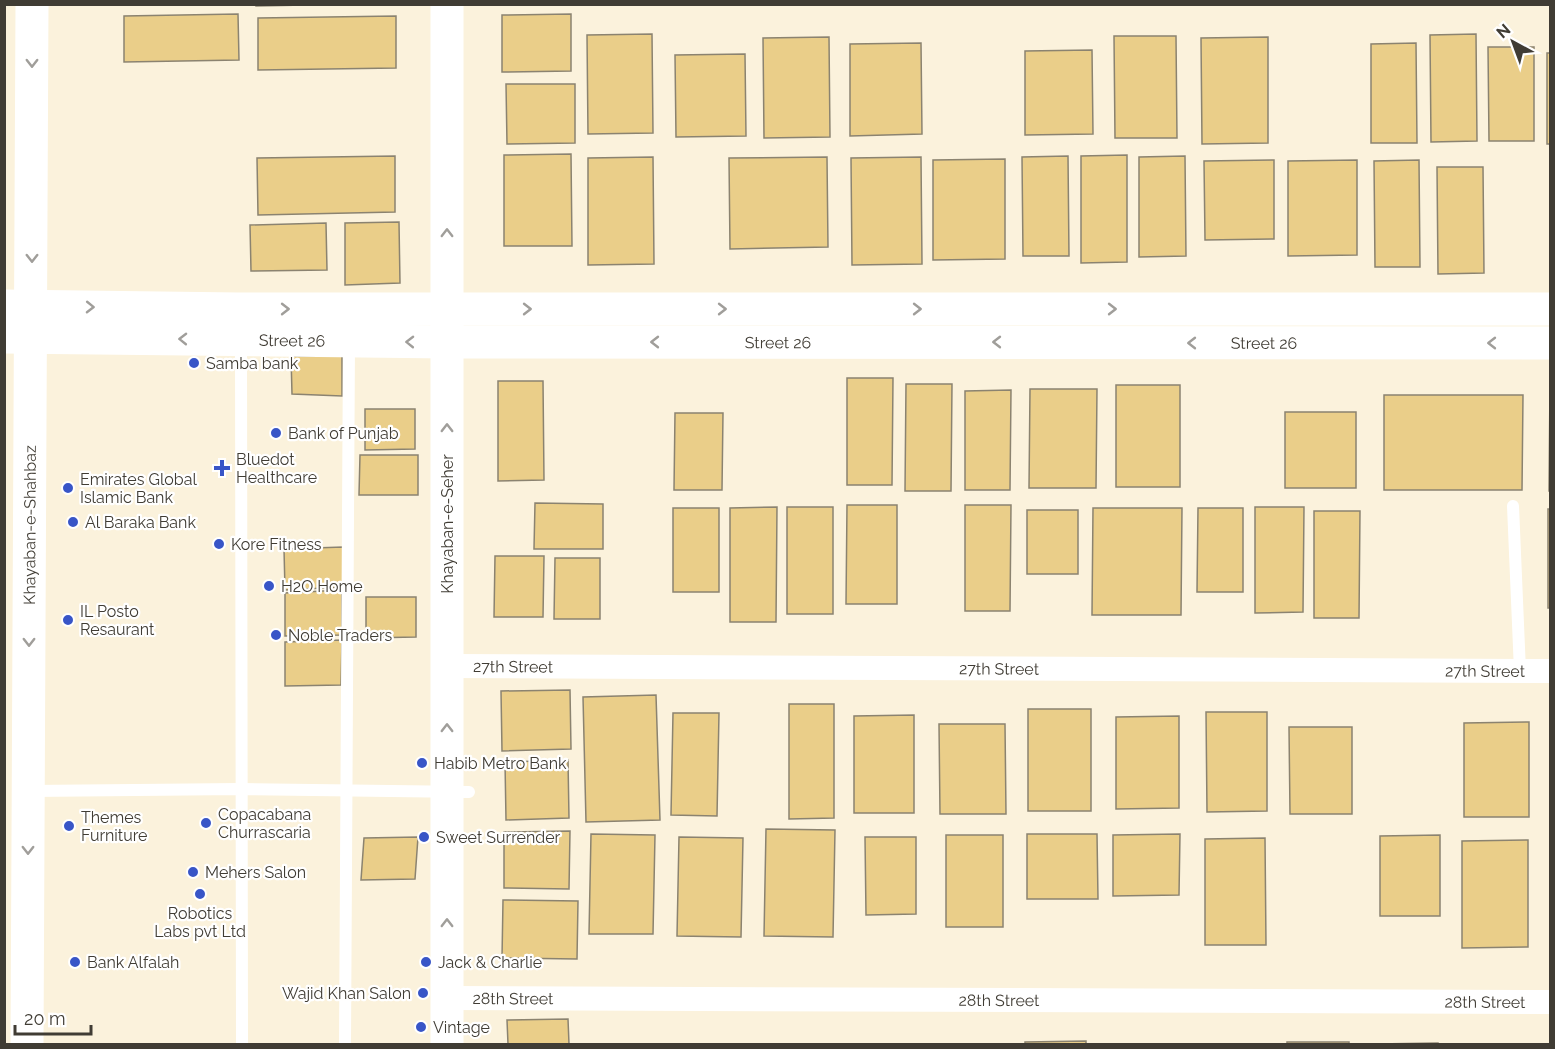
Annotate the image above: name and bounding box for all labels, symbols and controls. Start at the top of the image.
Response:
north arrow [1483,12,1543,72]
text: N [1493,20,1514,42]
one-way arrow [26,58,38,67]
one-way arrow [441,229,453,238]
one-way arrow [26,253,38,262]
one-way arrow [86,301,95,314]
one-way arrow [281,303,290,315]
one-way arrow [522,303,531,315]
one-way arrow [717,303,726,315]
one-way arrow [912,303,921,315]
one-way arrow [1107,303,1116,315]
street label: Street 26 [259,330,325,350]
one-way arrow [179,332,188,345]
street label: Street 26 [745,333,811,352]
street label: Street 26 [1231,333,1297,352]
one-way arrow [405,336,414,348]
one-way arrow [651,336,660,348]
one-way arrow [993,336,1002,349]
one-way arrow [1188,337,1197,349]
one-way arrow [1488,337,1497,349]
place label: Samba bank [206,354,299,373]
marker: Samba bank [187,356,201,370]
place label: Bank of Punjab [288,424,399,443]
one-way arrow [441,424,453,433]
marker: Bank of Punjab [269,426,283,440]
street label: Khayaban-e-Shahbaz [20,445,39,605]
place label: Bluedot Healthcare [236,450,317,487]
street label: Khayaban-e-Seher [438,454,457,594]
marker: Bluedot Healthcare [213,459,231,477]
place label: Emirates Global Islamic Bank [80,470,197,507]
marker: Emirates Global Islamic Bank [61,481,75,495]
place label: Al Baraka Bank [85,513,196,532]
marker: Al Baraka Bank [66,515,80,529]
place label: Kore Fitness [231,535,322,554]
marker: Kore Fitness [212,537,226,551]
place label: H2O Home [281,577,363,596]
marker: H2O Home [262,579,276,593]
place label: IL Posto Resaurant [80,602,155,639]
marker: IL Posto Resaurant [61,613,75,627]
place label: Noble Traders [288,626,393,645]
marker: Noble Traders [269,628,283,642]
one-way arrow [23,637,35,646]
street label: 27th Street [473,657,554,676]
street label: 27th Street [959,659,1040,678]
street label: 27th Street [1445,661,1526,680]
one-way arrow [441,724,453,733]
place label: Habib Metro Bank [434,754,567,773]
marker: Habib Metro Bank [415,756,429,770]
place label: Copacabana Churrascaria [218,805,311,842]
place label: Themes Furniture [81,808,147,845]
marker: Copacabana Churrascaria [199,816,213,830]
marker: Themes Furniture [62,819,76,833]
place label: Sweet Surrender [436,828,561,847]
marker: Sweet Surrender [417,830,431,844]
one-way arrow [22,845,34,854]
place label: Mehers Salon [205,863,306,882]
marker: Mehers Salon [186,865,200,879]
marker: Robotics Labs pvt Ltd [193,887,207,901]
place label: Robotics Labs pvt Ltd [154,904,246,941]
one-way arrow [441,919,453,928]
place label: Bank Alfalah [87,953,179,972]
place label: Jack & Charlie [438,953,542,972]
marker: Bank Alfalah [68,955,82,969]
marker: Jack & Charlie [419,955,433,969]
place label: Wajid Khan Salon [282,984,411,1003]
marker: Wajid Khan Salon [416,986,430,1000]
street label: 28th Street [472,989,554,1008]
street label: 28th Street [958,990,1040,1010]
street label: 28th Street [1444,992,1526,1011]
scale bar [15,998,92,1036]
text: 20 m [24,1008,66,1029]
place label: Vintage [433,1018,490,1037]
marker: Vintage [414,1020,428,1034]

